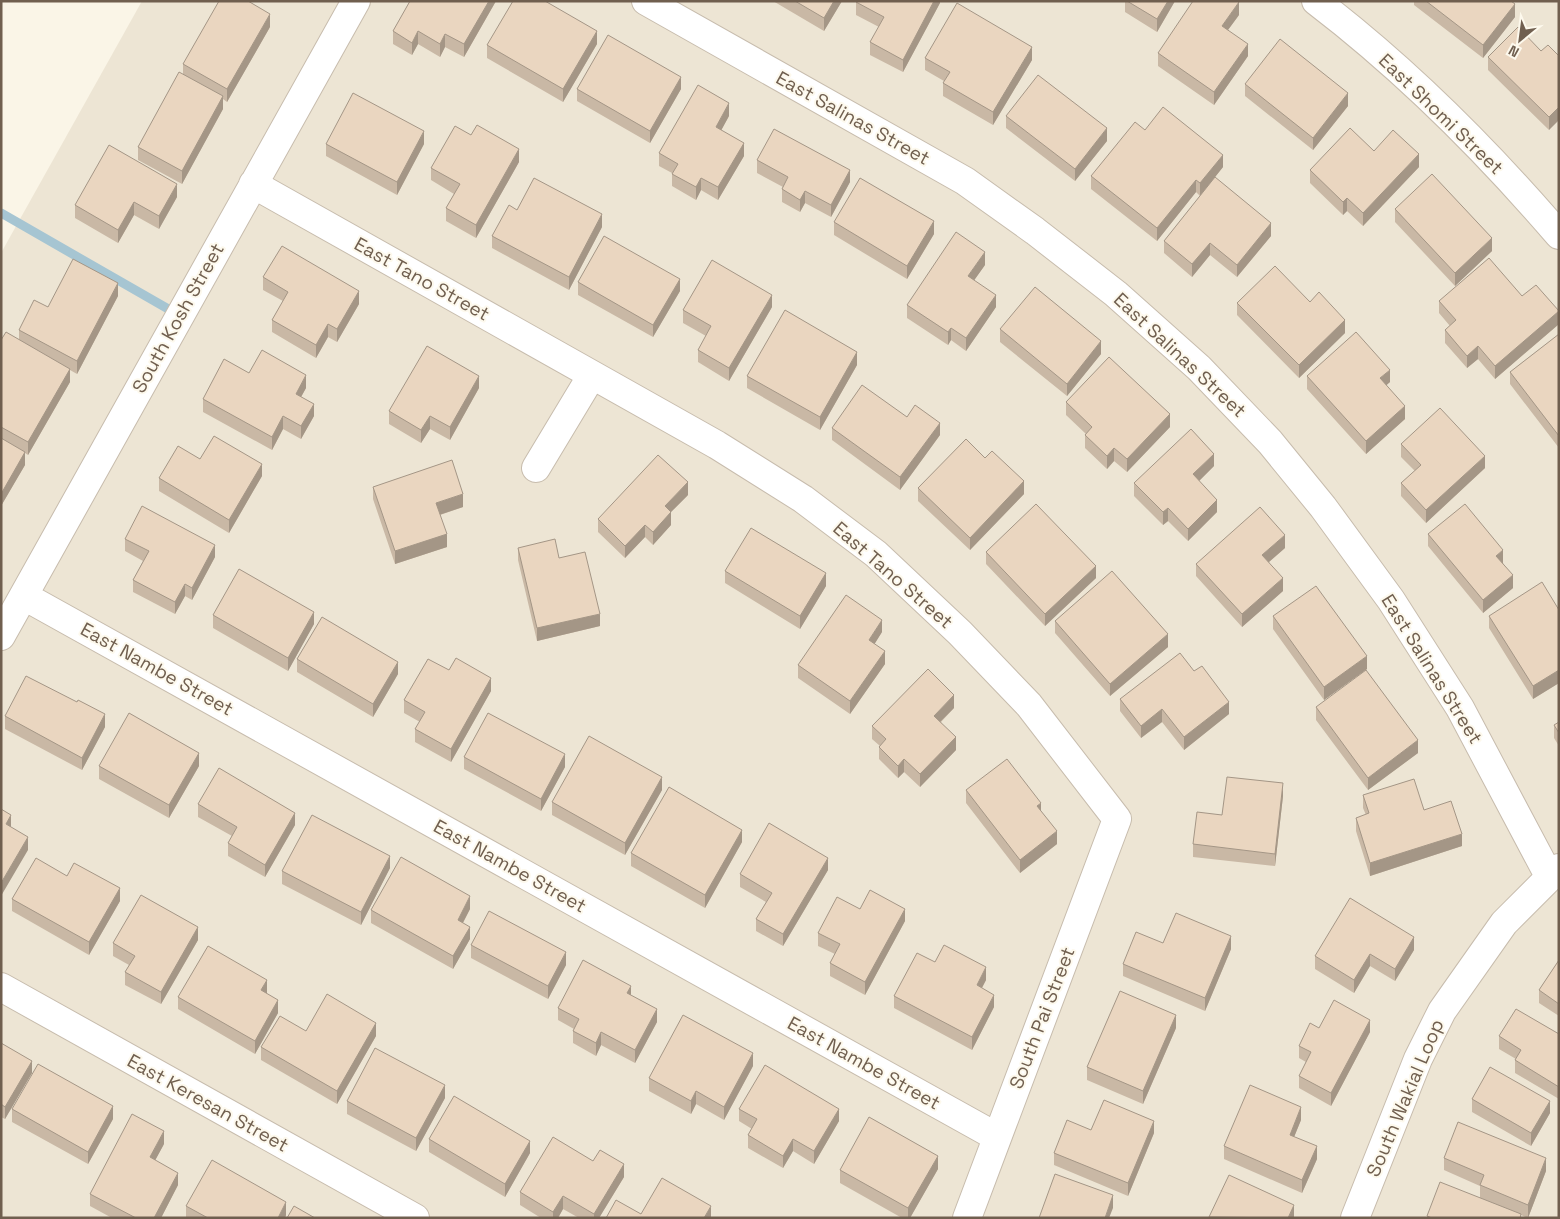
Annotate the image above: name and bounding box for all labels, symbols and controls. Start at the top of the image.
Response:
north arrow [1495,15,1545,65]
text: N [1505,41,1522,62]
street label: East Shomi Street [1373,48,1509,180]
street label: East Salinas Street [772,65,934,171]
street label: East Tano Street [350,231,494,327]
street label: South Kosh Street [126,239,230,397]
street label: East Salinas Street [1108,287,1252,423]
street label: East Tano Street [828,516,958,634]
street label: East Salinas Street [1376,589,1488,749]
street label: East Nambe Street [76,617,238,721]
street label: East Nambe Street [429,814,591,918]
street label: South Pai Street [1003,943,1081,1093]
street label: East Nambe Street [783,1011,945,1115]
street label: South Wakial Loop [1361,1015,1449,1181]
street label: East Keresan Street [123,1048,293,1158]

